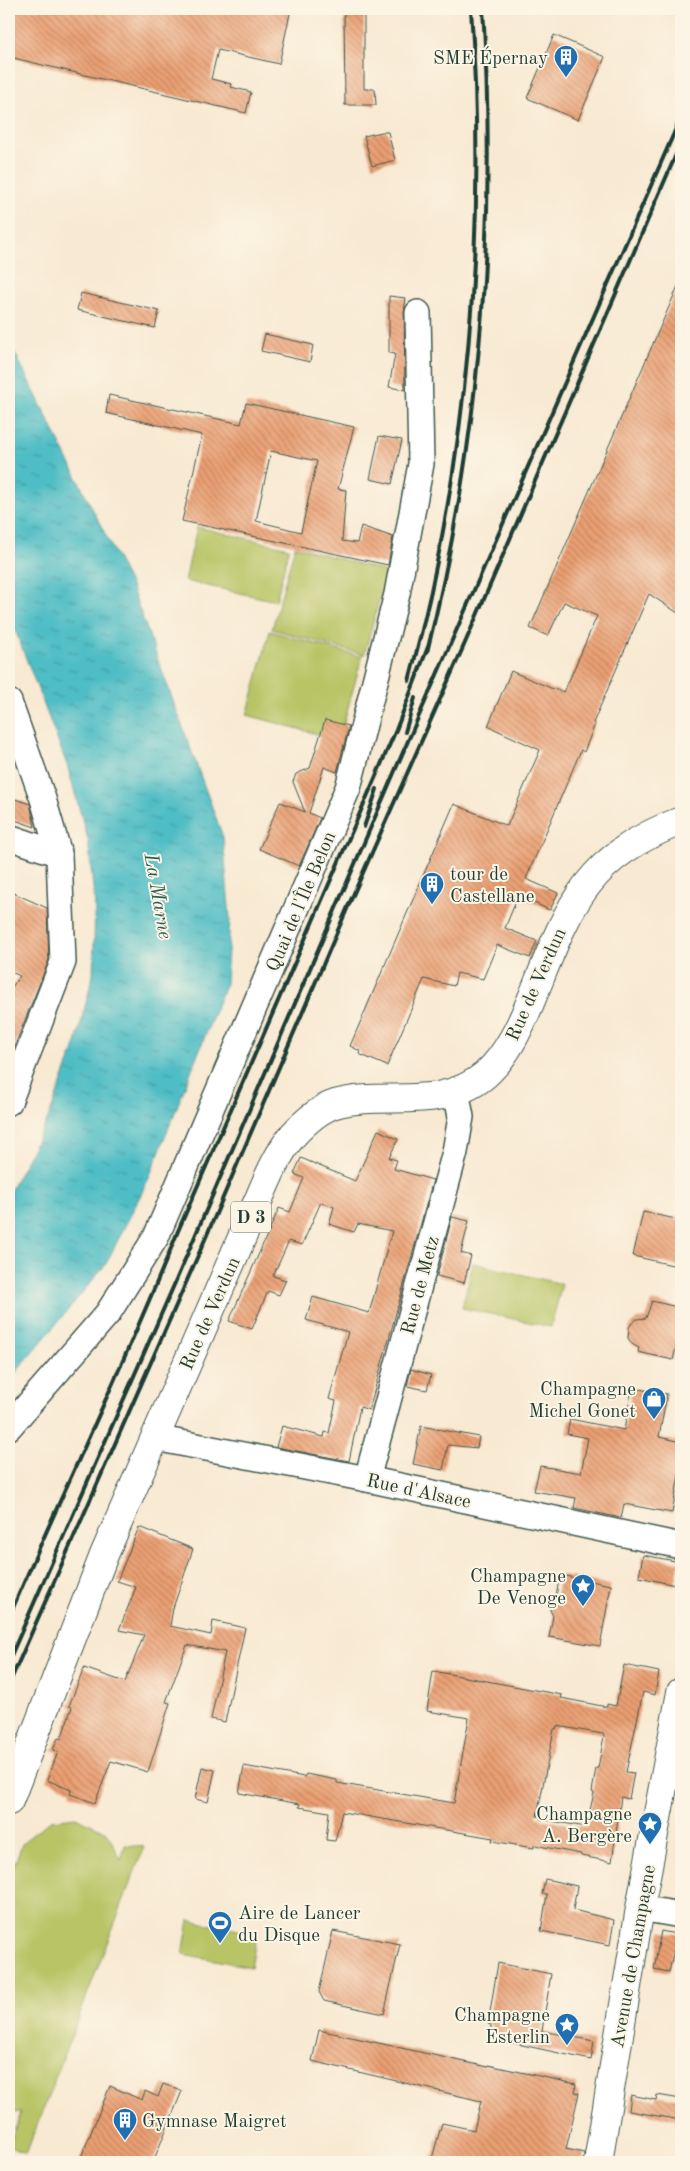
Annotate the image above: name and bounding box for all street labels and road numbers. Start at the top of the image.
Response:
street label: Quai de l'Île Belon [261,828,340,975]
street label: Rue de Verdun [504,926,571,1044]
road number: D 3 [231,1202,271,1232]
street label: Rue de Metz [399,1234,444,1337]
street label: Rue de Verdun [178,1255,245,1373]
street label: Rue d'Alsace [364,1472,473,1513]
street label: Avenue de Champagne [609,1863,660,2050]

